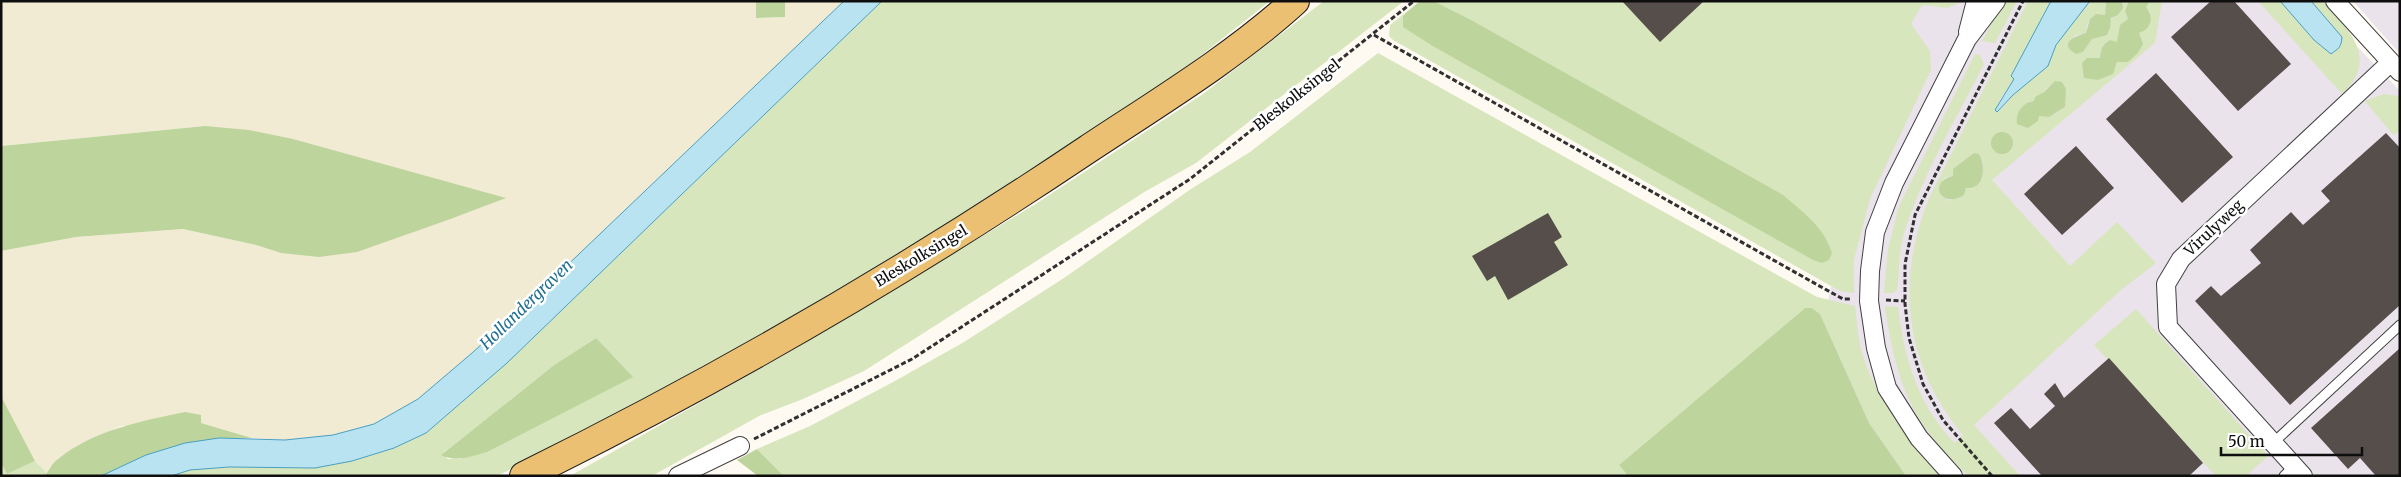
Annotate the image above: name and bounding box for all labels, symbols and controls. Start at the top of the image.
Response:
street label: Bleskolksingel [1250,55,1344,134]
street label: Virulyweg [2179,195,2247,261]
street label: Bleskolksingel [871,220,971,291]
water label: Hollandergraven [475,255,577,354]
scale bar [2221,424,2362,456]
text: 50 m [2228,432,2265,451]

